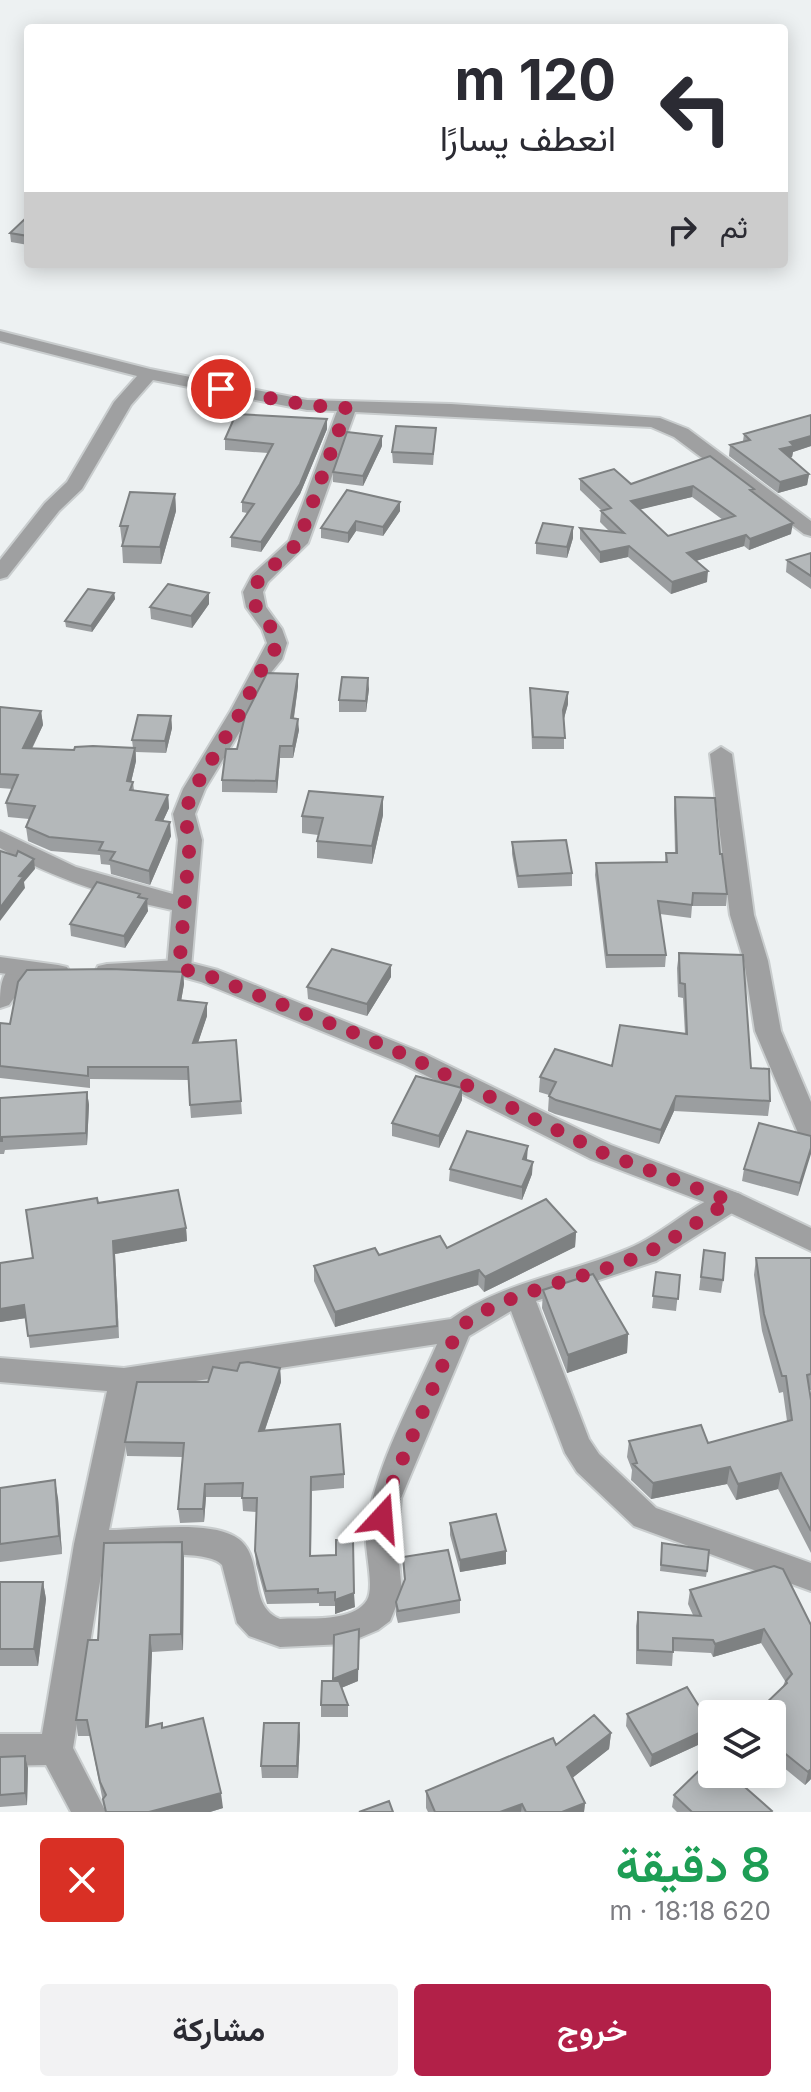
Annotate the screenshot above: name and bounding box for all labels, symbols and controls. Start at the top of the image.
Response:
text: 120 m [454,46,616,114]
icon: left [644,56,748,160]
text: انعطف يسارًا [440,116,616,160]
icon: right [660,208,704,252]
text: ثم [720,209,748,245]
pin [187,355,255,423]
icon: arrive [199,367,243,411]
position arrow [340,1476,424,1560]
map controls [698,1700,786,1788]
button: layers [698,1700,786,1788]
text: 8 دقيقة [615,1835,771,1894]
button: close [40,1838,124,1922]
text: 620 m · 18:18 [610,1895,771,1926]
button: مشاركة [40,1984,398,2076]
button: خروج [414,1984,771,2076]

